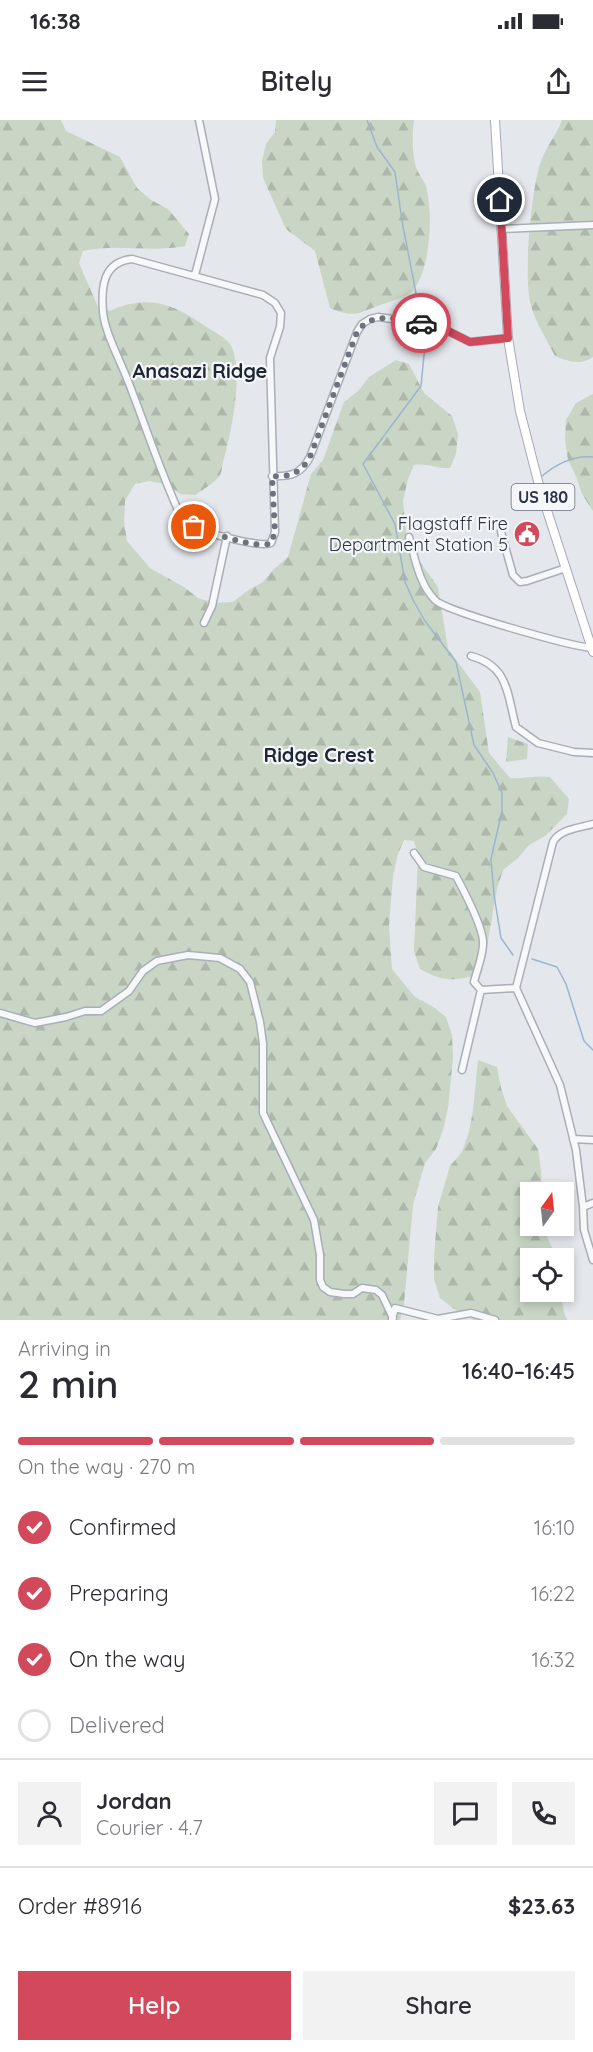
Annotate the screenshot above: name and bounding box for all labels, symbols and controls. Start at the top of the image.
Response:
text: 16:38 [30,7,81,35]
text: Bitely [260,64,333,98]
icon: menu [18,65,51,98]
icon: share [542,65,575,98]
pin [474,174,525,225]
icon: home [483,183,516,216]
courier [391,293,451,353]
icon: car [405,307,438,340]
district label: Anasazi Ridge [133,358,267,383]
road number: US 180 [512,484,574,510]
pin [168,501,219,552]
icon: bag [177,510,210,543]
place label: Flagstaff Fire Department Station 5 [329,512,508,556]
public building icon: Flagstaff Fire Department Station 5 [512,519,542,549]
district label: Ridge Crest [263,742,375,767]
north arrow [520,1182,574,1236]
map controls [520,1182,574,1302]
button: locate [520,1248,574,1302]
text: Arriving in [18,1336,111,1361]
text: 16:40–16:45 [462,1357,575,1385]
text: 2 min [18,1359,119,1408]
text: On the way · 270 m [18,1454,195,1479]
icon: check [18,1511,51,1544]
text: Confirmed [69,1513,176,1541]
text: 16:10 [534,1515,575,1540]
icon: check [18,1577,51,1610]
text: Preparing [69,1579,169,1607]
text: 16:22 [531,1581,575,1606]
icon: check [18,1643,51,1676]
text: On the way [69,1645,185,1673]
text: 16:32 [532,1647,575,1672]
text: Delivered [69,1711,165,1739]
button: person [18,1782,81,1845]
button: chat [434,1782,497,1845]
button: phone [512,1782,575,1845]
text: Jordan [96,1787,172,1815]
text: Courier · 4.7 [96,1815,203,1840]
text: Order #8916 [18,1892,142,1920]
text: $23.63 [508,1892,575,1920]
button: Help [18,1971,291,2040]
button: Share [303,1971,575,2040]

